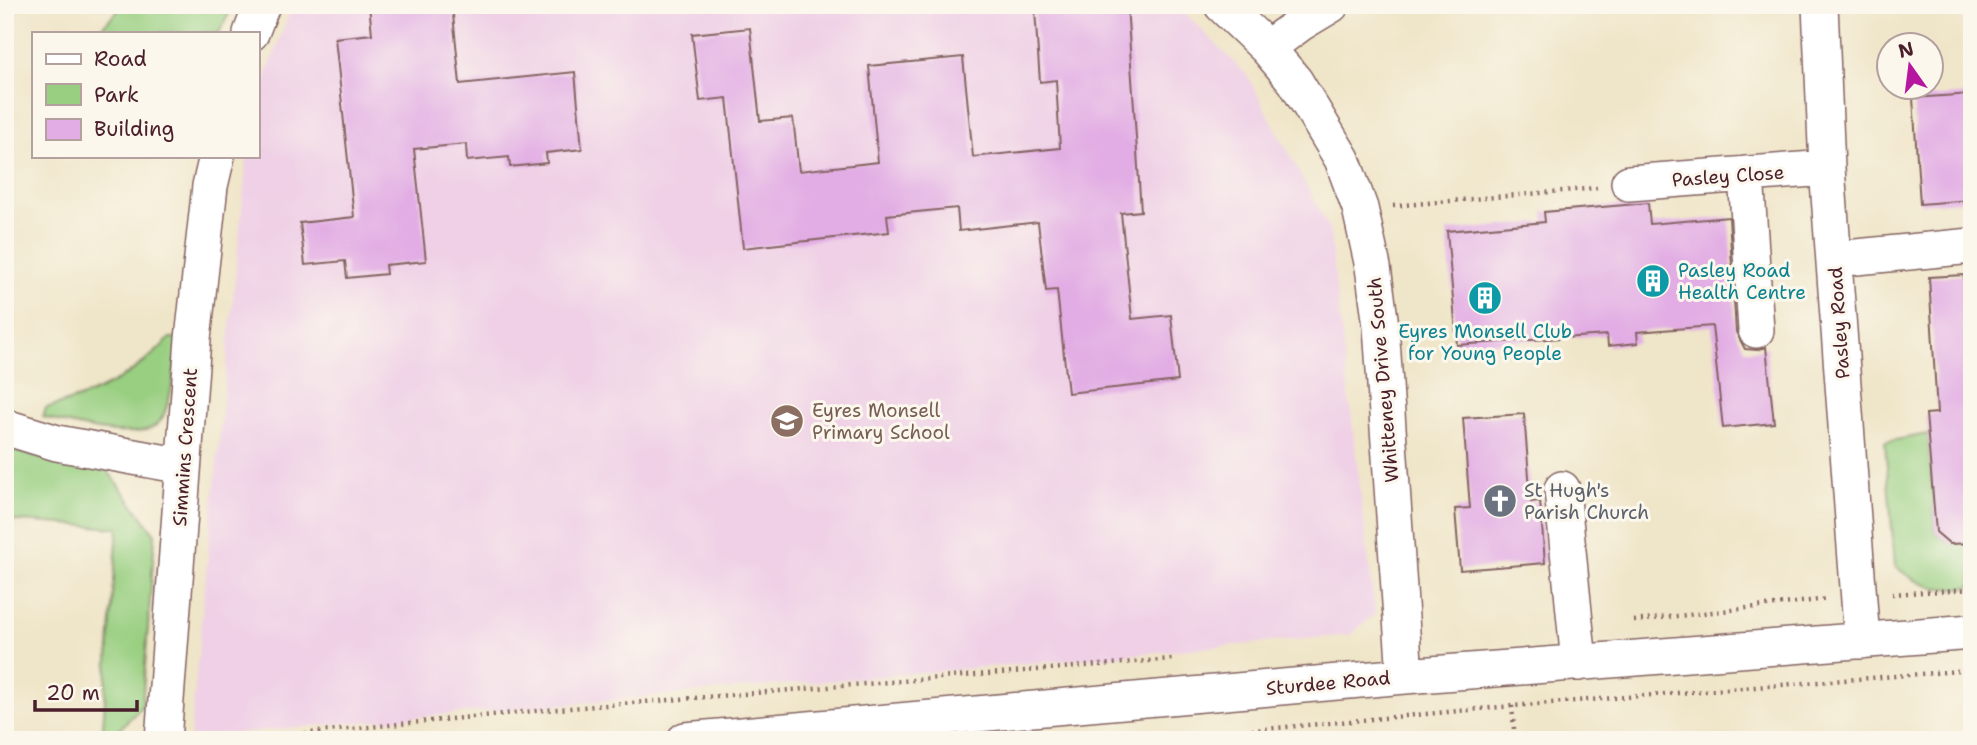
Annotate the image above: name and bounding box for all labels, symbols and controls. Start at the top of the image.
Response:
legend [32,32,259,158]
north arrow [1876,32,1946,102]
text: N [1896,36,1916,64]
text: Road [94,45,147,73]
text: Park [94,81,139,109]
text: Building [94,115,174,143]
street label: Pasley Close [1671,160,1785,192]
place label: Pasley Road Health Centre [1678,258,1806,305]
building icon: Pasley Road Health Centre [1634,262,1672,300]
street label: Pasley Road [1823,266,1855,380]
street label: Whitteney Drive South [1362,276,1404,484]
building icon: Eyres Monsell Club for Young People [1466,279,1504,317]
place label: Eyres Monsell Club for Young People [1398,319,1572,366]
street label: Simmins Crescent [167,367,203,527]
place label: Eyres Monsell Primary School [812,398,950,445]
school or university icon: Eyres Monsell Primary School [768,402,806,440]
place label: St Hugh's Parish Church [1524,478,1649,525]
church icon: St Hugh's Parish Church [1481,482,1519,520]
street label: Sturdee Road [1265,665,1391,701]
scale bar [35,668,136,712]
text: 20 m [46,679,100,707]

